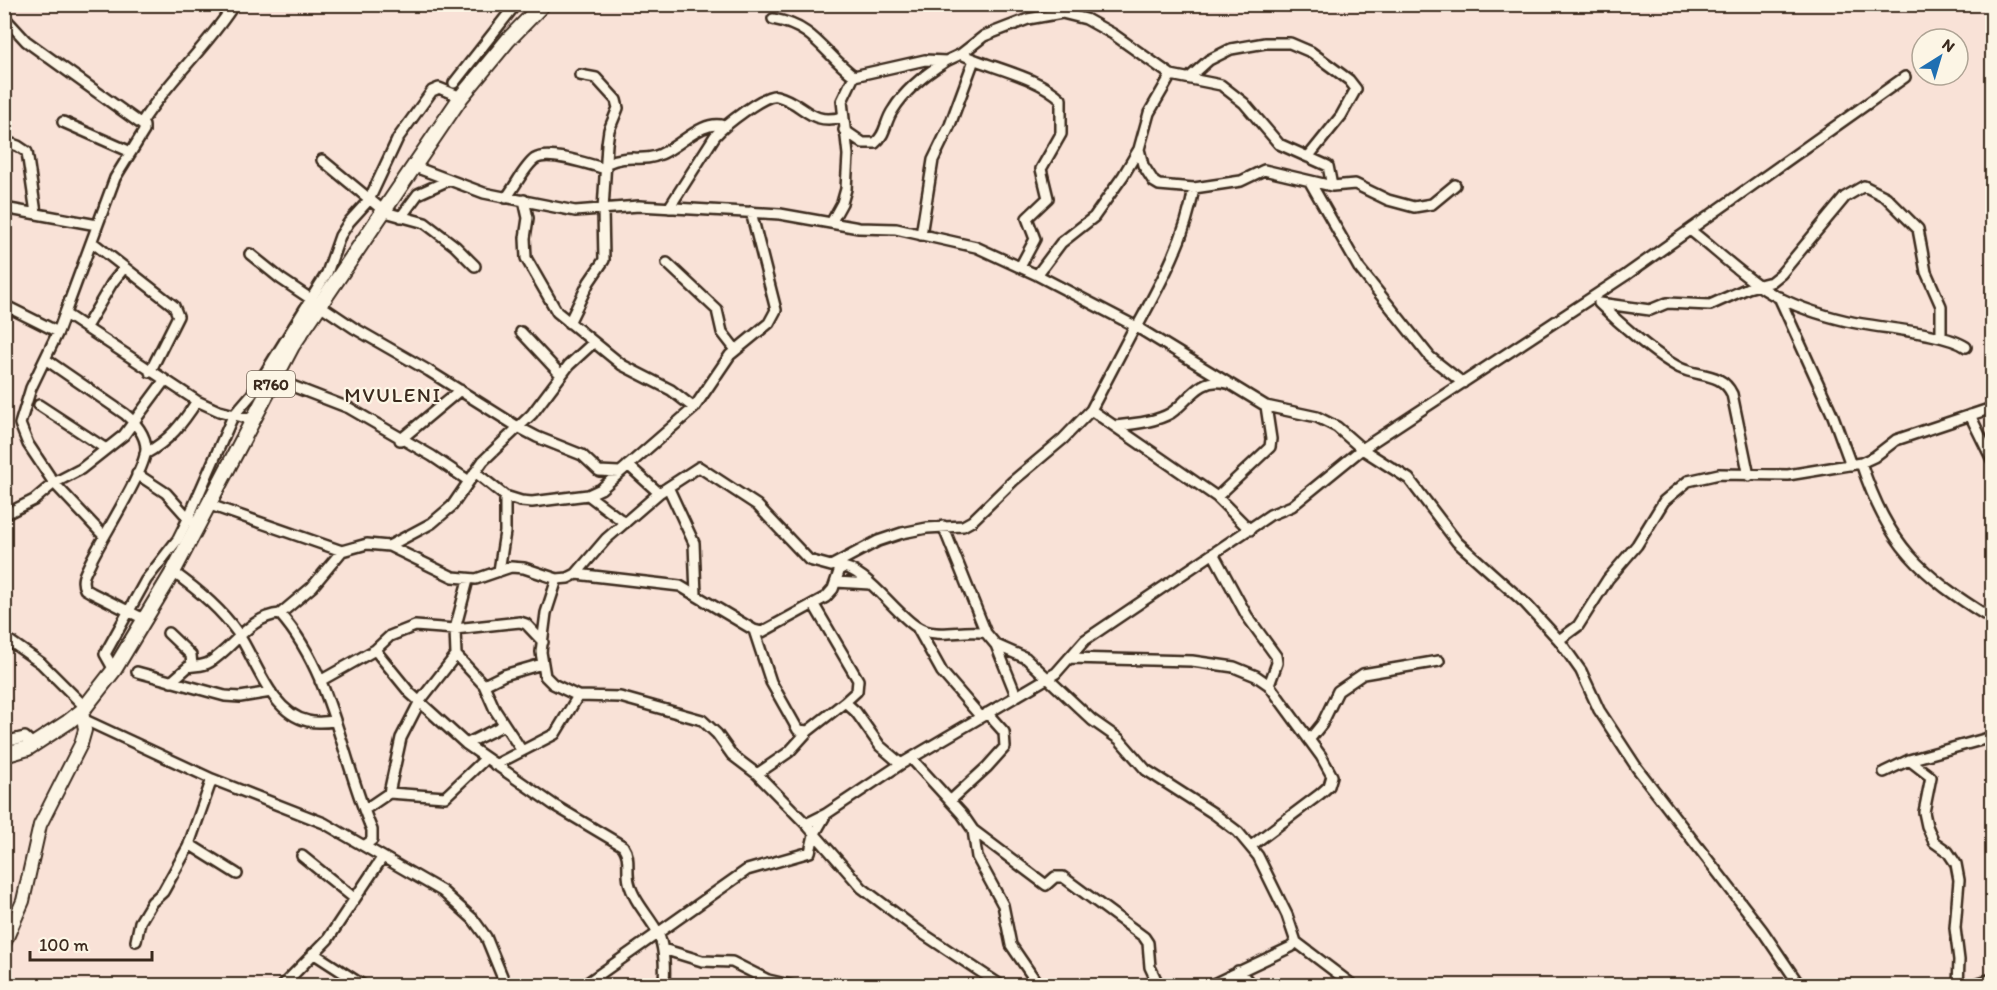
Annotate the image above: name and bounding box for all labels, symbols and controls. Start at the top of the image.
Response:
north arrow [1910,27,1970,87]
text: N [1939,35,1959,56]
road number: R760 [247,371,295,397]
district label: MVULENI [344,382,442,407]
scale bar [30,924,152,962]
text: 100 m [39,934,89,956]

